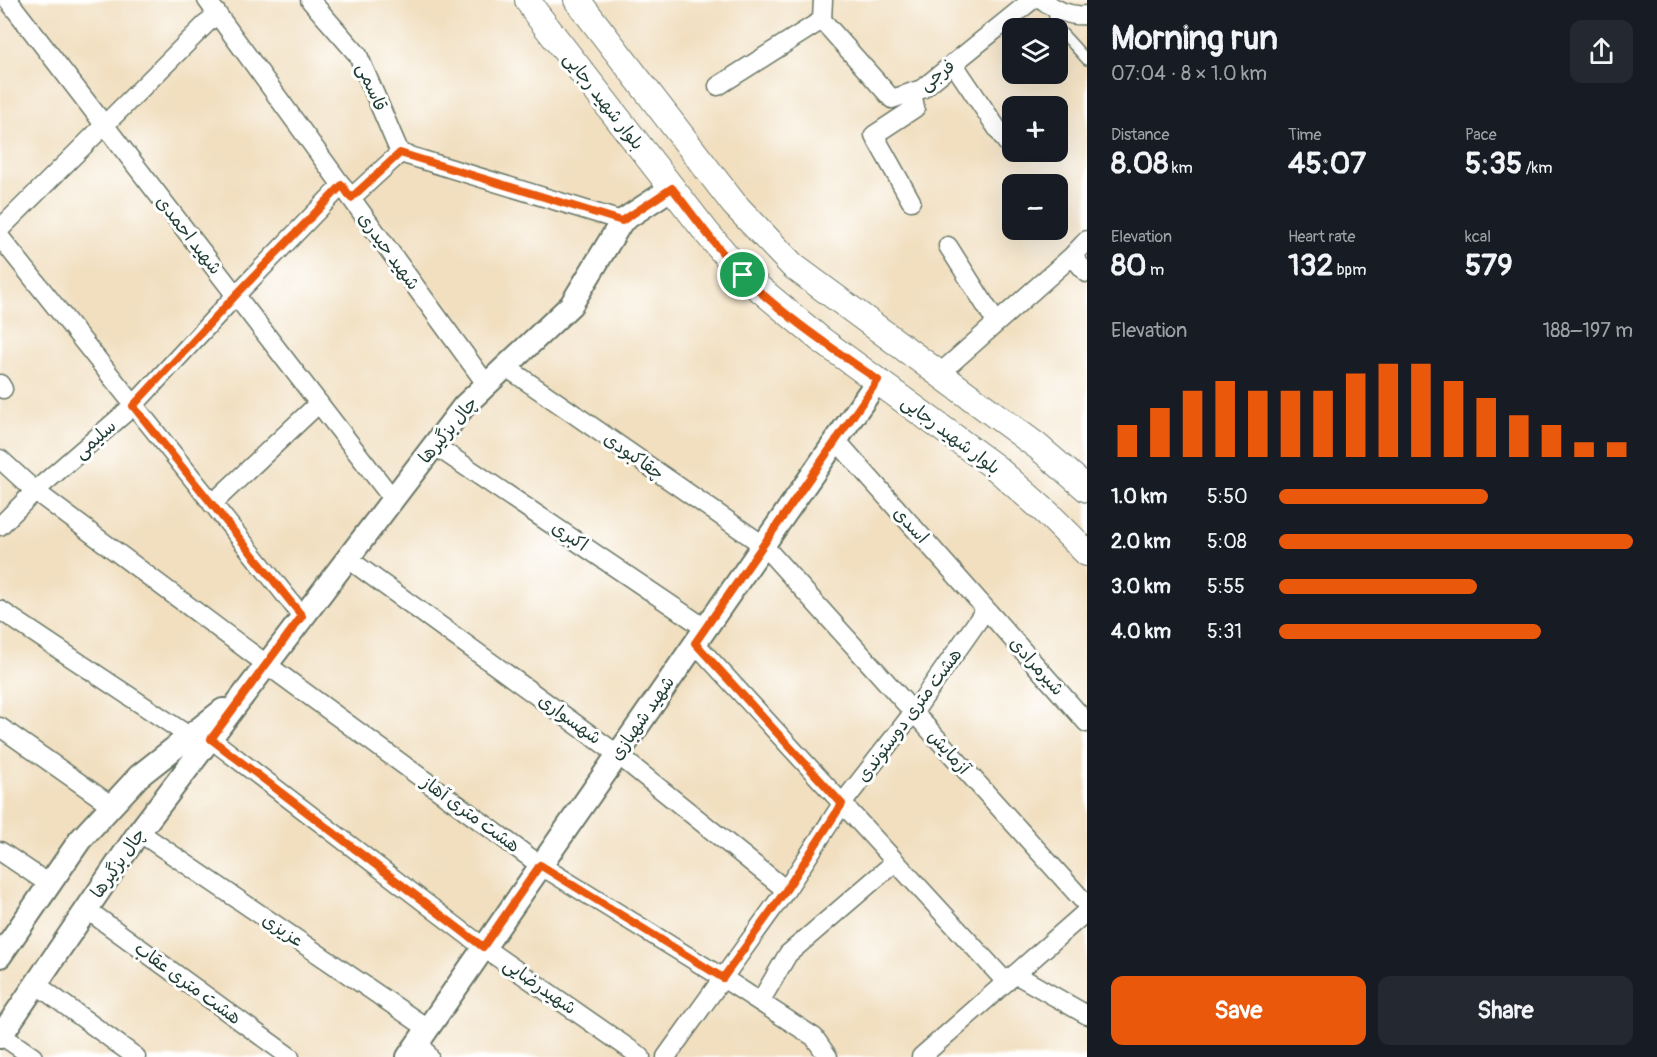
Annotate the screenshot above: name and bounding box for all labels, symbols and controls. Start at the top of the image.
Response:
map controls [1002,18,1068,240]
button: layers [1002,18,1068,84]
text: Morning run [1111,18,1278,59]
button: share [1570,20,1633,83]
street label: بلوار شهید رجایی [558,48,649,155]
street label: فرجی [915,55,960,96]
street label: قاسمی [351,60,392,115]
text: 07:04 · 8 × 1.0 km [1111,61,1267,86]
button: + [1002,96,1068,162]
text: Distance [1111,125,1170,145]
text: Time [1288,125,1321,145]
text: Pace [1465,125,1497,145]
text: 8.08 [1111,145,1168,182]
text: 45:07 [1288,145,1366,182]
text: 5:35 [1465,145,1522,182]
text: km [1168,158,1193,178]
text: /km [1522,158,1552,178]
button: − [1002,174,1068,240]
street label: شهید احمدی [151,191,227,279]
street label: شهید حیدری [353,208,425,295]
text: Elevation [1111,227,1172,247]
text: Heart rate [1288,227,1355,247]
text: kcal [1465,227,1491,247]
text: 80 [1111,247,1147,284]
text: 132 [1288,247,1333,284]
text: 579 [1465,247,1513,284]
pin [717,249,768,300]
icon: arrive [726,258,759,291]
text: m [1147,260,1164,280]
text: bpm [1333,260,1366,280]
text: Elevation [1111,318,1187,343]
text: 188–197 m [1542,318,1633,343]
street label: بلوار شهید رجایی [897,391,1005,480]
street label: چال بزگیرها [414,392,483,469]
street label: سلیمی [69,415,121,464]
street label: چقاکبودی [599,427,668,486]
text: 1.0 km [1111,484,1167,509]
text: 5:50 [1207,484,1248,509]
street label: اسدی [888,502,933,549]
street label: اکبری [547,516,592,557]
text: 2.0 km [1111,529,1171,554]
text: 5:08 [1207,529,1247,554]
text: 3.0 km [1111,574,1171,599]
text: 5:55 [1207,574,1245,599]
text: 4.0 km [1111,619,1171,644]
text: 5:31 [1207,619,1242,644]
street label: شیرمرادی [1004,632,1069,701]
street label: هشت متری دوستوندی [852,644,967,787]
street label: شهید شهبازی [605,672,680,765]
street label: شهسواری [534,689,606,750]
street label: آزمایش [922,725,976,781]
street label: هشت متری آهاز [415,770,524,858]
street label: چال بزگیرها [86,824,151,903]
street label: عزیزی [258,908,308,952]
street label: هشت متری عقاب [130,937,246,1030]
street label: شهیدرضایی [499,953,581,1020]
button: Save [1111,976,1366,1045]
button: Share [1378,976,1633,1045]

